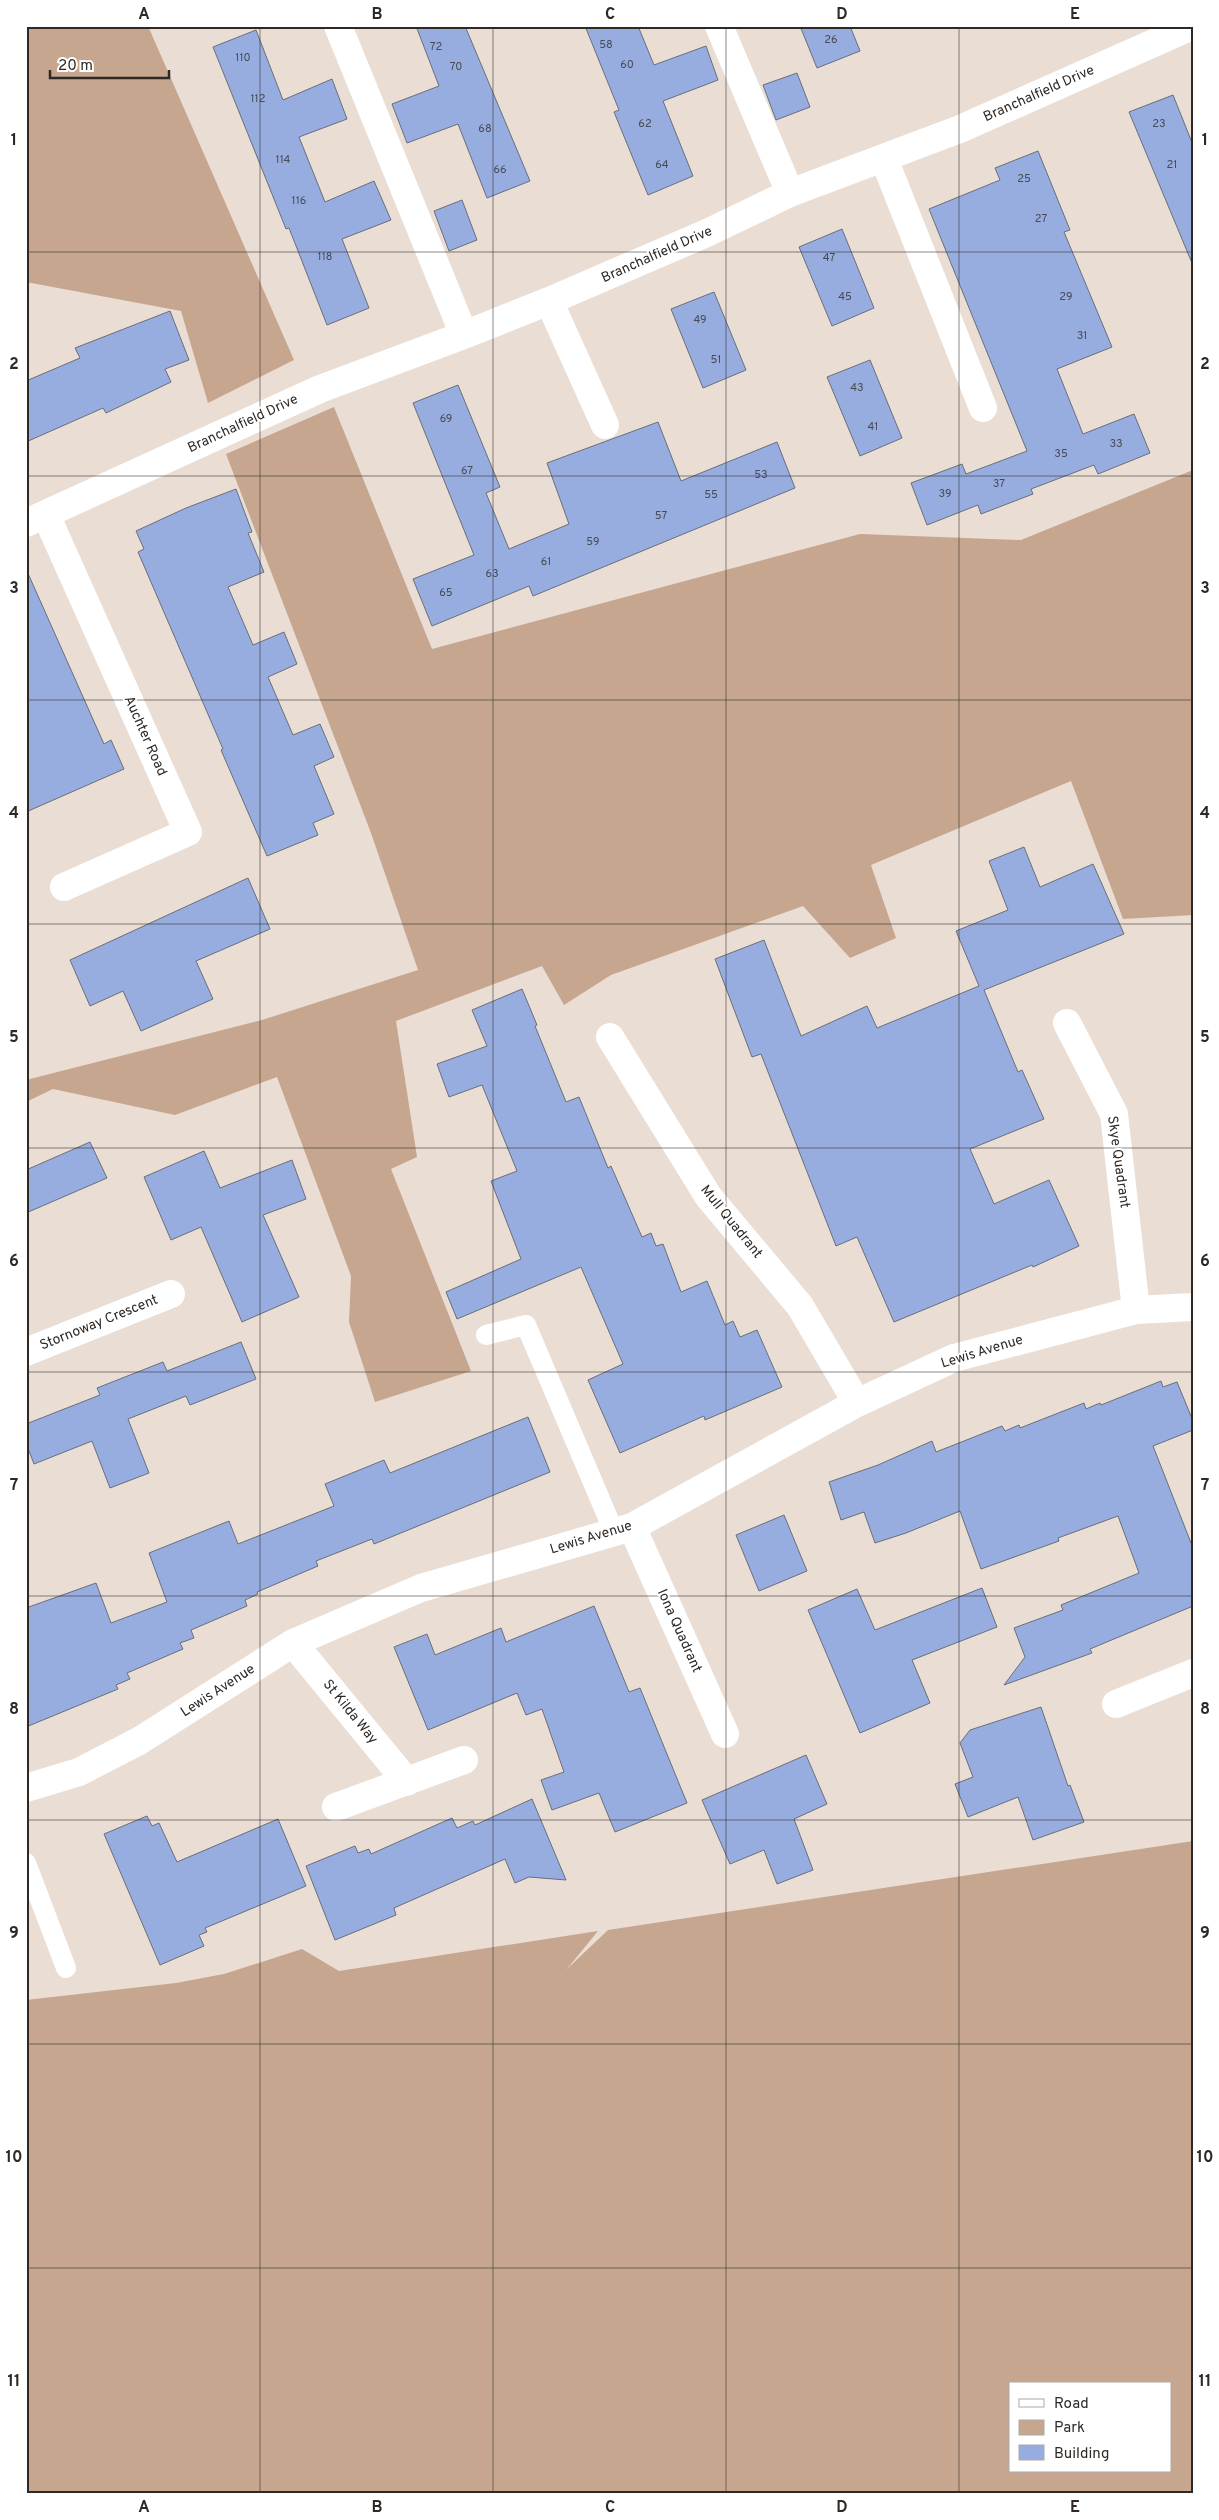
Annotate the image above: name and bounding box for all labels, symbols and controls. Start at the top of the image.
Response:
text: A [138,5,150,25]
text: B [371,5,383,25]
text: C [605,5,615,25]
text: D [836,5,848,25]
text: E [1070,5,1080,25]
house number: 26 [824,33,838,47]
house number: 58 [599,38,613,52]
house number: 72 [430,40,442,54]
scale bar [50,48,169,80]
house number: 110 [235,51,251,65]
text: 20 m [58,57,93,76]
house number: 60 [620,58,634,72]
house number: 70 [450,60,462,74]
street label: Branchalfield Drive [981,62,1097,126]
house number: 112 [251,92,265,106]
house number: 62 [638,117,652,131]
house number: 23 [1152,117,1166,131]
house number: 68 [478,122,492,136]
text: 1 [11,131,17,151]
text: 1 [1202,131,1208,151]
house number: 114 [276,153,291,167]
house number: 64 [655,158,669,172]
house number: 21 [1167,158,1177,172]
house number: 66 [493,163,507,177]
house number: 25 [1017,172,1031,186]
house number: 116 [292,194,306,208]
house number: 27 [1035,212,1047,226]
street label: Branchalfield Drive [599,223,715,287]
house number: 118 [318,250,332,264]
house number: 47 [823,251,835,265]
house number: 45 [838,290,852,304]
house number: 29 [1059,290,1073,304]
house number: 49 [693,313,707,327]
house number: 31 [1077,329,1087,343]
house number: 51 [711,353,721,367]
text: 2 [9,355,19,375]
text: 2 [1200,355,1210,375]
house number: 43 [850,381,864,395]
street label: Branchalfield Drive [185,391,301,457]
house number: 69 [440,412,452,426]
house number: 41 [868,420,878,434]
house number: 33 [1109,437,1123,451]
house number: 35 [1054,447,1068,461]
house number: 67 [461,464,473,478]
house number: 53 [754,468,768,482]
house number: 37 [993,477,1005,491]
house number: 39 [939,487,951,501]
house number: 55 [704,488,718,502]
house number: 57 [655,509,667,523]
house number: 59 [586,535,600,549]
house number: 61 [541,555,551,569]
house number: 63 [485,567,499,581]
text: 3 [9,579,19,599]
text: 3 [1200,579,1210,599]
house number: 65 [439,586,453,600]
street label: Auchter Road [120,693,170,779]
text: 4 [9,804,19,824]
text: 4 [1200,804,1210,824]
text: 5 [9,1028,19,1048]
text: 5 [1200,1028,1210,1048]
street label: Skye Quadrant [1103,1115,1133,1209]
street label: Mull Quadrant [696,1182,766,1262]
text: 6 [9,1252,19,1272]
text: 6 [1200,1252,1210,1272]
street label: Stornoway Crescent [37,1292,161,1354]
street label: Lewis Avenue [939,1331,1025,1373]
text: 7 [10,1476,18,1496]
text: 7 [1201,1476,1209,1496]
street label: Lewis Avenue [548,1517,634,1559]
street label: Iona Quadrant [653,1587,705,1675]
street label: Lewis Avenue [178,1661,258,1721]
street label: St Kilda Way [319,1676,381,1748]
text: 8 [9,1700,19,1720]
text: 8 [1200,1700,1210,1720]
text: 9 [9,1924,19,1944]
text: 9 [1200,1924,1210,1944]
text: 10 [6,2148,22,2168]
text: 10 [1197,2148,1213,2168]
text: 11 [8,2372,20,2392]
text: 11 [1199,2372,1211,2392]
legend [1009,2382,1172,2472]
text: Road [1054,2395,1089,2414]
text: Park [1054,2419,1085,2438]
text: Building [1054,2445,1109,2464]
text: A [138,2498,150,2518]
text: B [371,2498,383,2518]
text: C [605,2498,615,2518]
text: D [836,2498,848,2518]
text: E [1070,2498,1080,2518]

